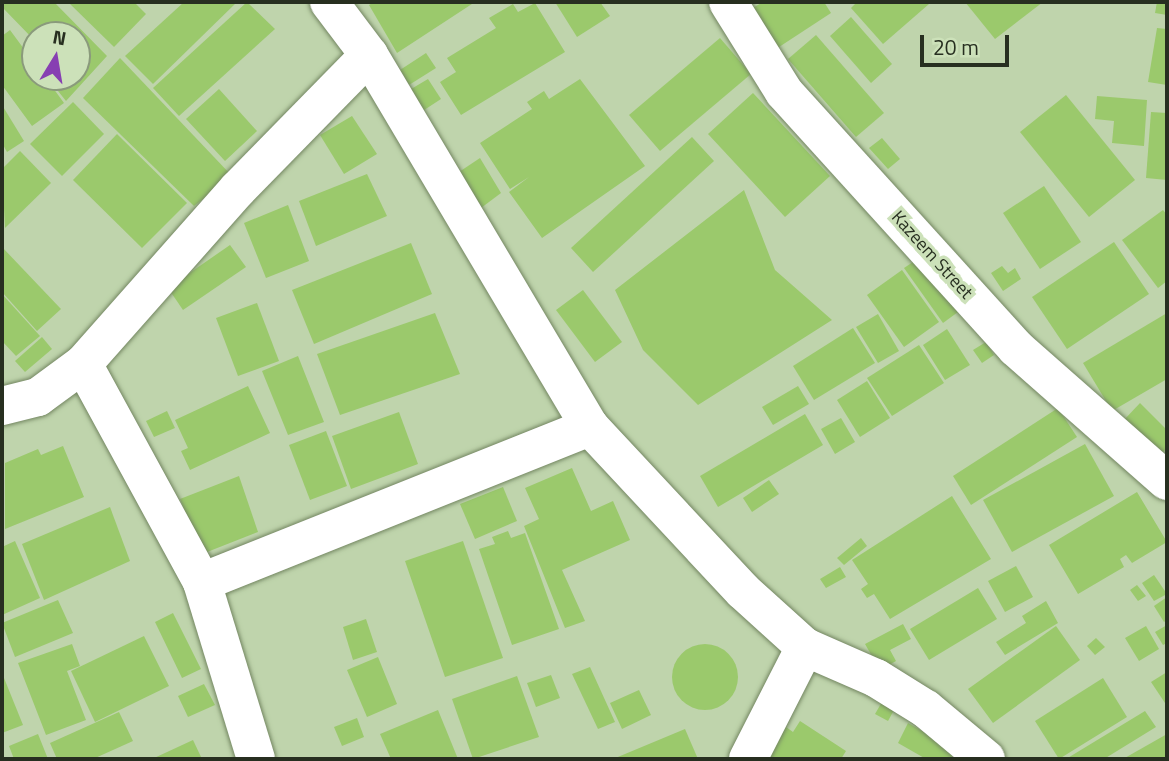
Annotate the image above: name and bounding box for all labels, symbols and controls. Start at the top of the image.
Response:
north arrow [21,21,91,91]
text: N [50,21,69,52]
scale bar [924,21,1013,65]
text: 20 m [933,31,979,63]
street label: Kazeem Street [887,207,977,303]

